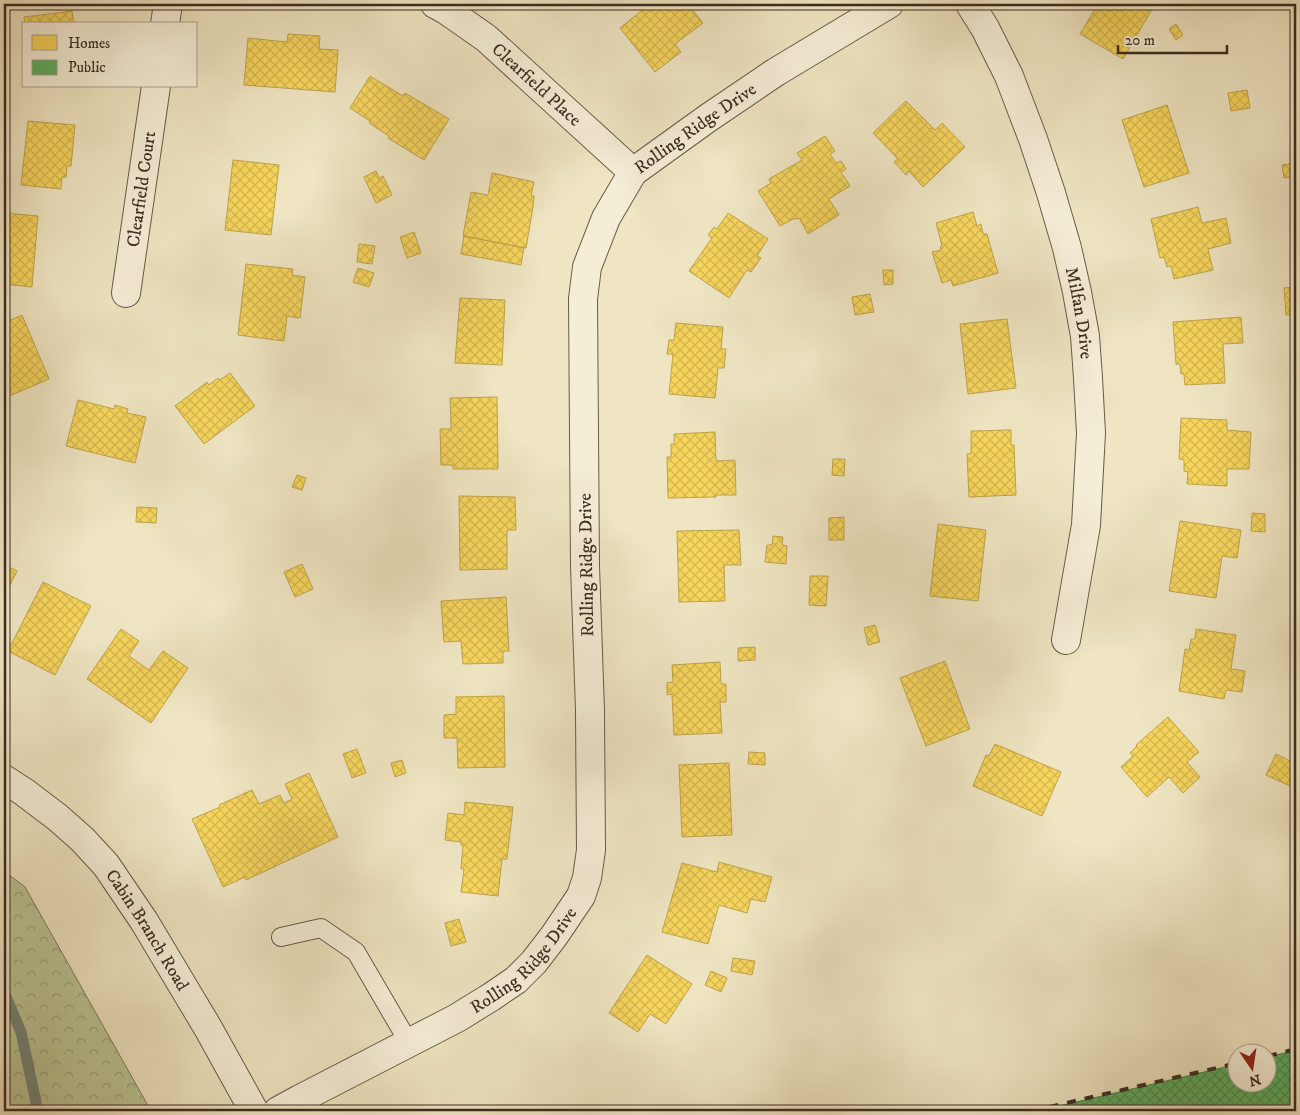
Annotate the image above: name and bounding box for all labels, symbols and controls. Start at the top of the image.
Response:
legend [22,22,198,88]
scale bar [1118,22,1226,54]
text: 20 m [1125,31,1155,50]
text: Homes [68,34,110,53]
street label: Clearfield Place [487,39,585,131]
text: Public [68,58,106,77]
street label: Rolling Ridge Drive [631,79,761,179]
street label: Clearfield Court [123,130,161,249]
street label: Milfan Drive [1060,265,1097,360]
street label: Rolling Ridge Drive [575,493,599,637]
street label: Cabin Branch Road [100,865,193,995]
street label: Rolling Ridge Drive [466,903,582,1019]
north arrow [1228,1042,1278,1092]
text: N [1247,1070,1262,1090]

